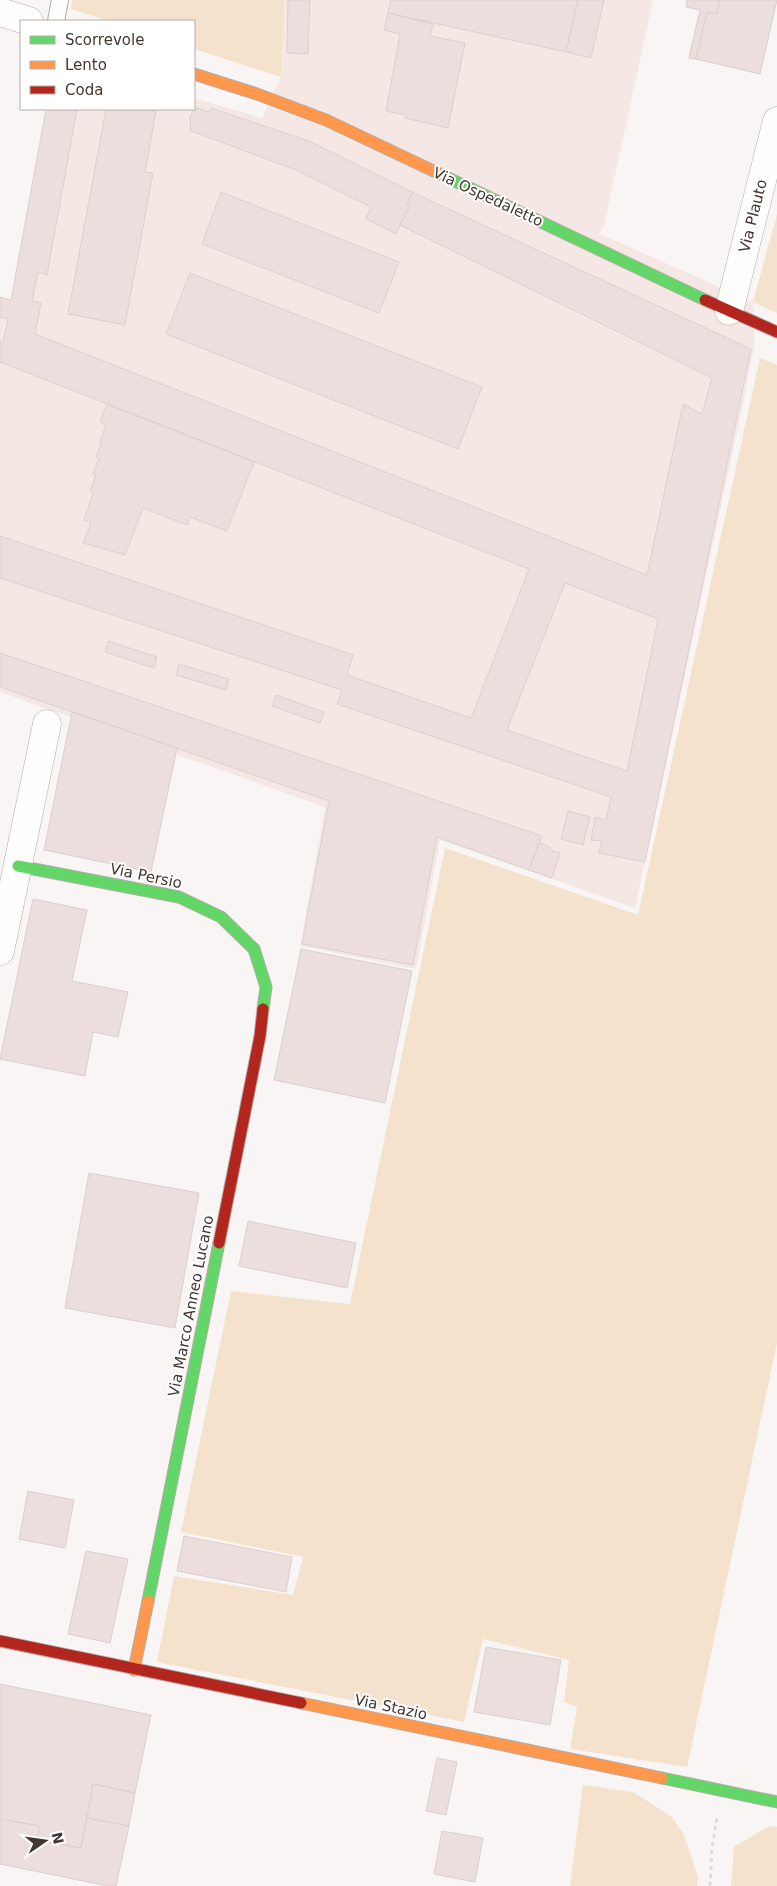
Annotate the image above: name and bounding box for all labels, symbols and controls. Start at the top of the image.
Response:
legend [20,20,195,110]
text: Scorrevole [65,31,144,49]
text: Lento [65,56,107,74]
text: Coda [65,81,103,99]
street label: Via Ospedaletto [430,164,546,230]
street label: Via Plauto [735,177,771,255]
street label: Via Persio [108,860,184,892]
street label: Via Marco Anneo Lucano [165,1214,217,1398]
street label: Via Stazio [353,1691,429,1723]
north arrow [20,1816,70,1866]
text: N [49,1831,67,1846]

